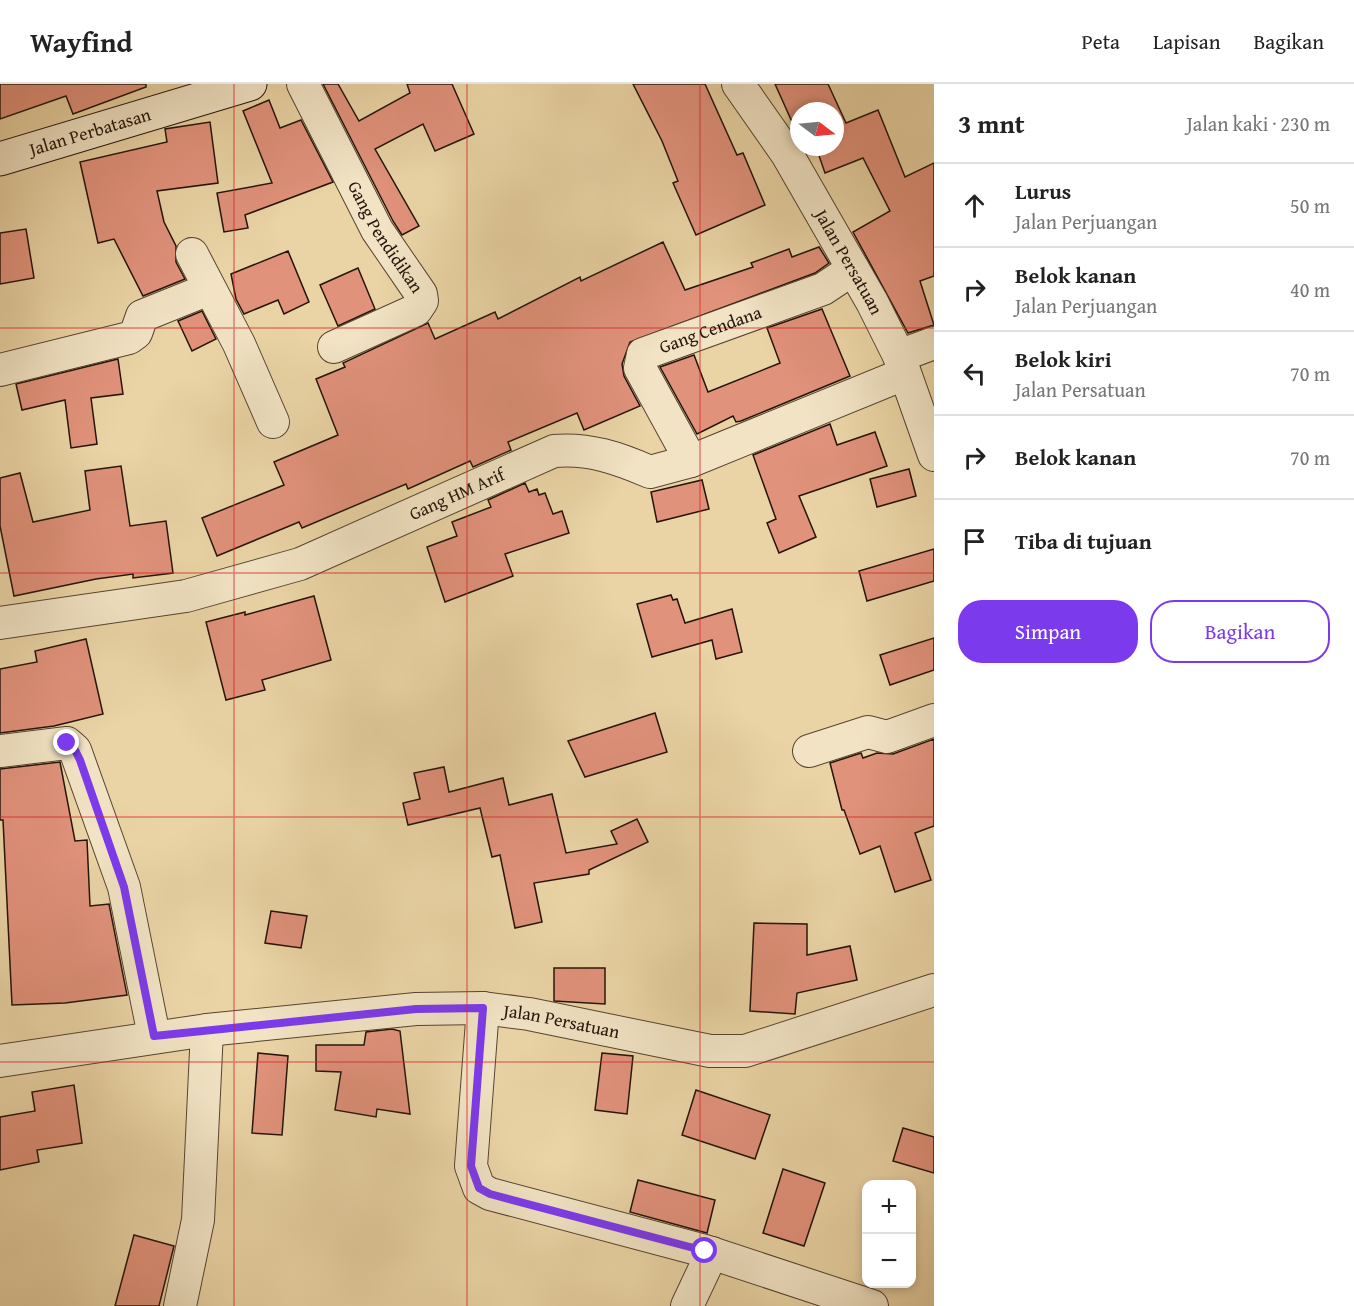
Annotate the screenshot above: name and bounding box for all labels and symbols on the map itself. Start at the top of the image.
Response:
street label: Jalan Perbatasan [24,100,154,163]
north arrow [790,102,844,156]
street label: Gang Pendidikan [341,176,431,298]
street label: Jalan Persatuan [807,202,890,319]
street label: Gang Cendana [655,298,766,360]
street label: Gang HM Arif [405,460,511,527]
route end [53,729,79,755]
street label: Jalan Persatuan [500,997,622,1045]
route start [691,1237,717,1263]

